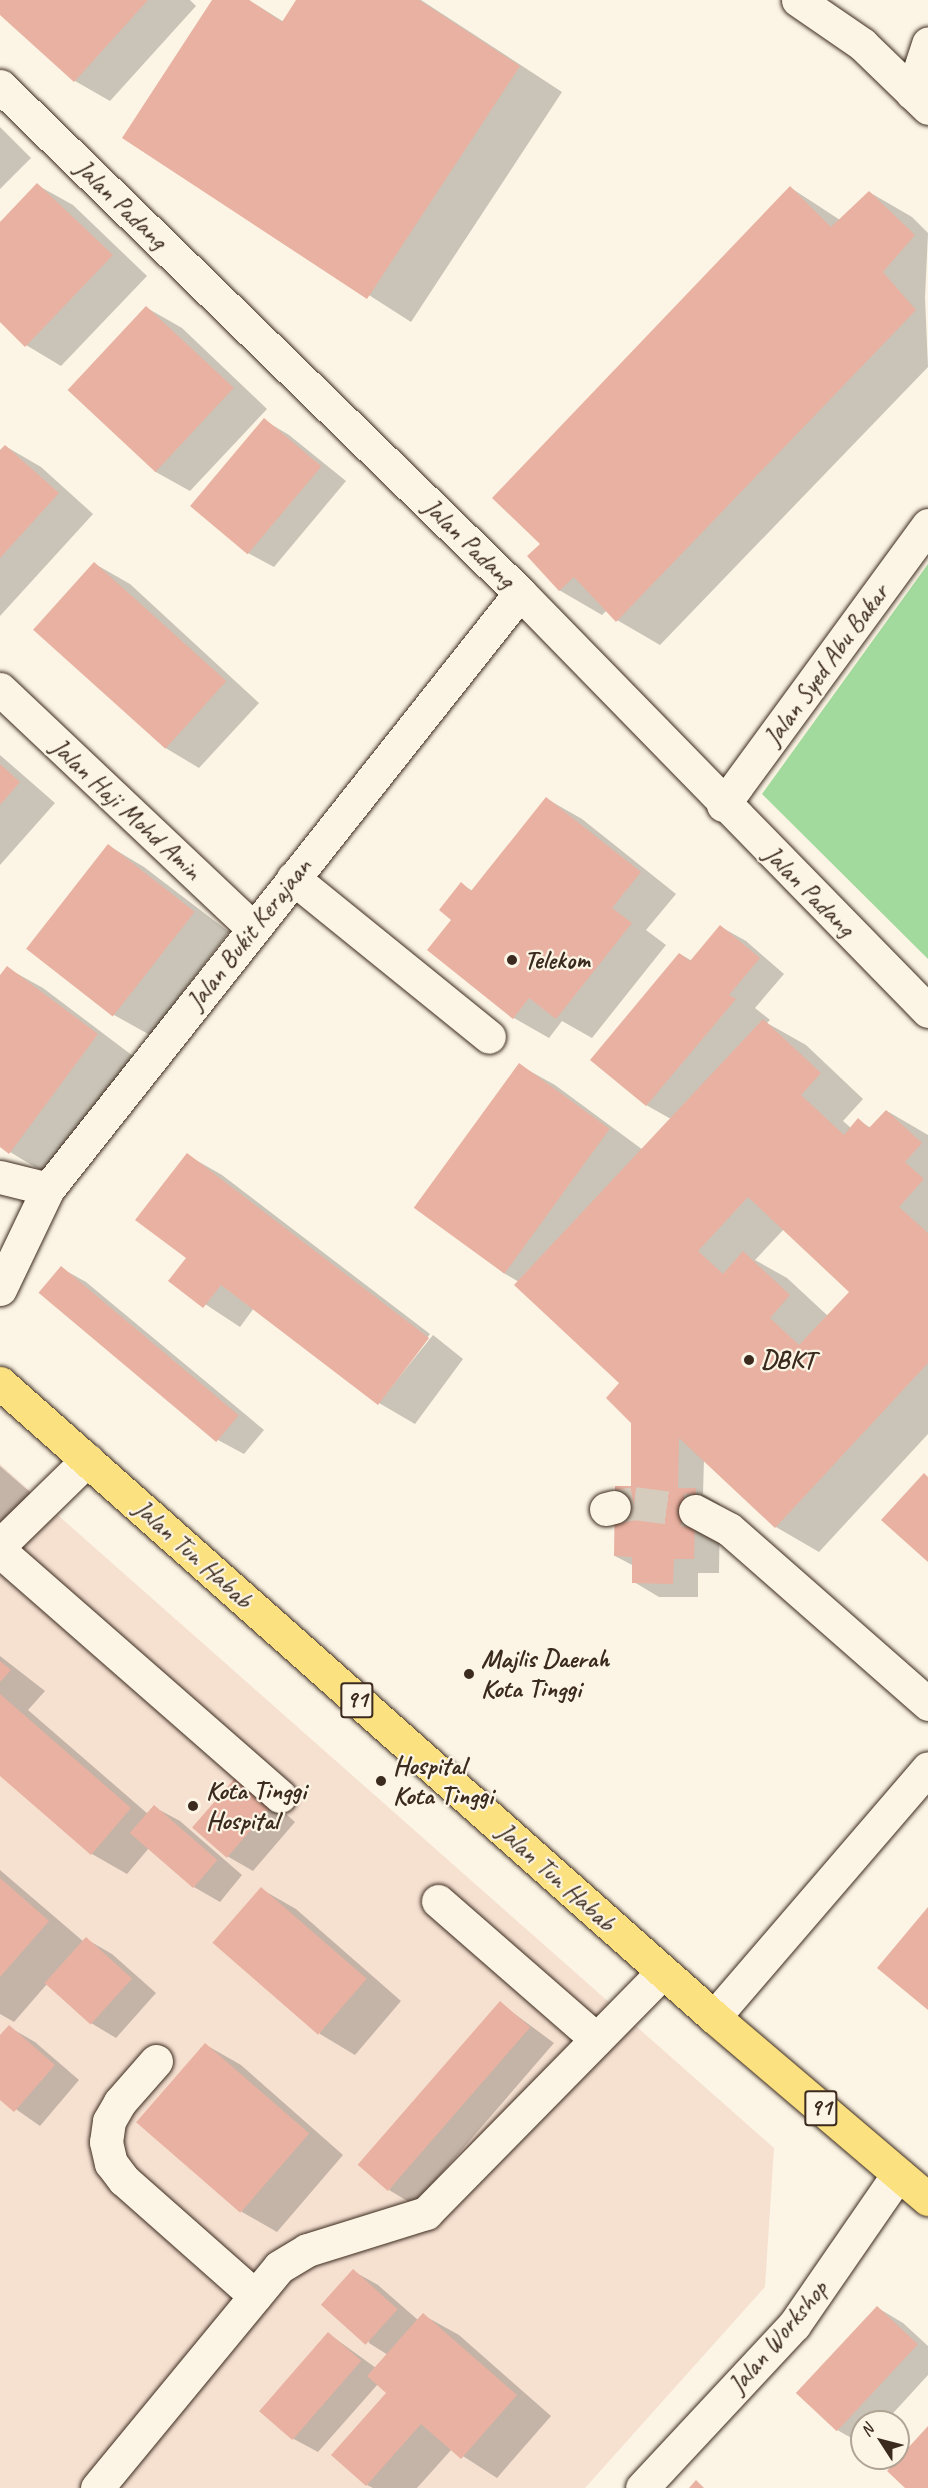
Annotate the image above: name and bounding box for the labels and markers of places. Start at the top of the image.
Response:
place label: Telekom [524,944,590,976]
marker: Telekom [505,953,519,967]
place label: DBKT [761,1344,815,1376]
marker: DBKT [742,1353,756,1367]
place label: Majlis Daerah Kota Tinggi [481,1643,610,1704]
marker: Majlis Daerah Kota Tinggi [462,1667,476,1681]
place label: Hospital Kota Tinggi [393,1750,493,1811]
marker: Hospital Kota Tinggi [374,1774,388,1788]
place label: Kota Tinggi Hospital [206,1775,306,1836]
marker: Kota Tinggi Hospital [184,1797,202,1815]

